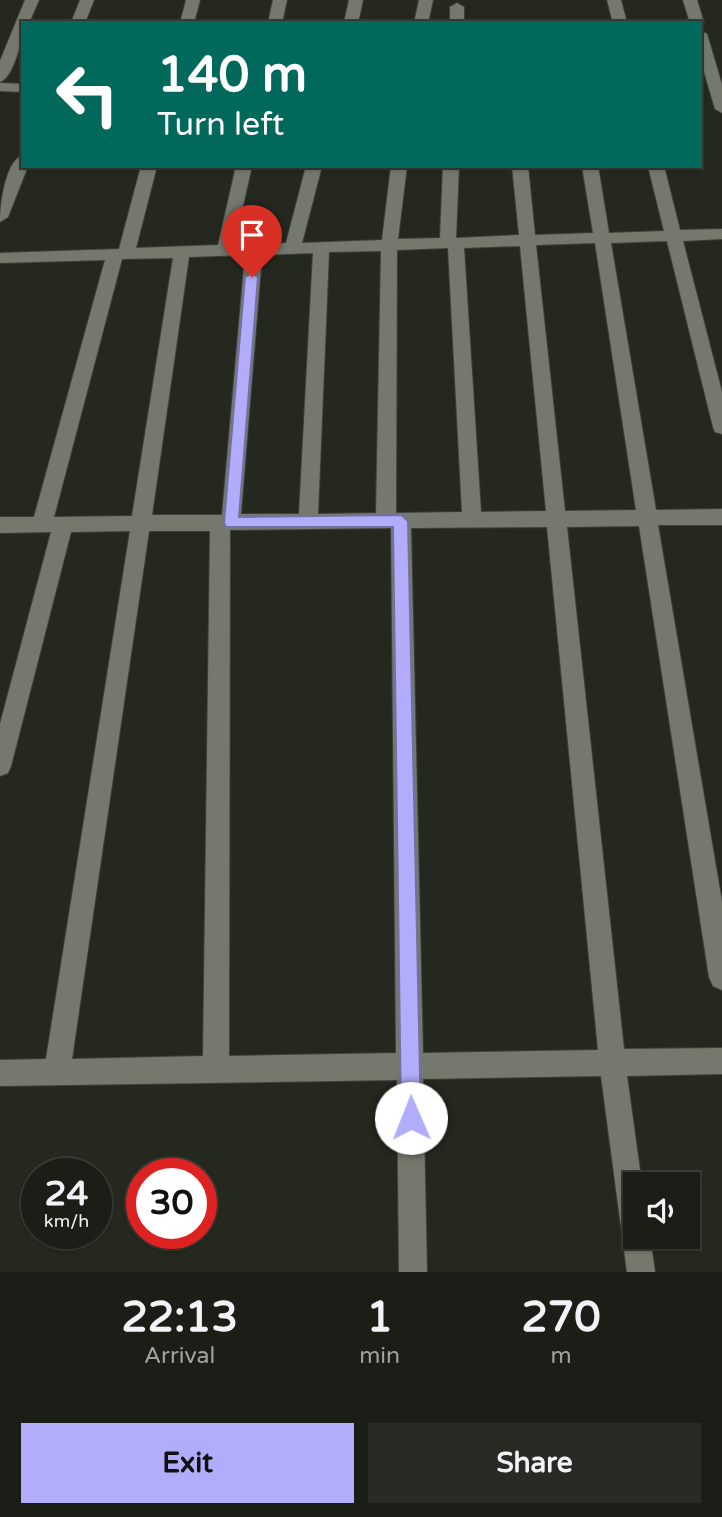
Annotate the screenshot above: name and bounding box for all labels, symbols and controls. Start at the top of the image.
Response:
text: 140 m [157,46,307,105]
icon: left [42,49,133,140]
text: Turn left [157,106,284,144]
pin [222,205,282,277]
icon: arrive [233,216,271,254]
position arrow [374,1081,448,1155]
speed limit sign: 30 [126,1158,217,1249]
map controls [623,1172,700,1249]
button: sound [623,1172,700,1249]
text: 24 [45,1173,88,1215]
text: km/h [44,1210,89,1232]
text: 22:13 [121,1292,238,1343]
text: 1 [366,1292,393,1343]
text: 270 [521,1292,601,1343]
text: Arrival [144,1342,215,1370]
text: min [359,1342,400,1370]
text: m [550,1342,572,1370]
button: Exit [21,1423,354,1503]
button: Share [368,1423,701,1503]

